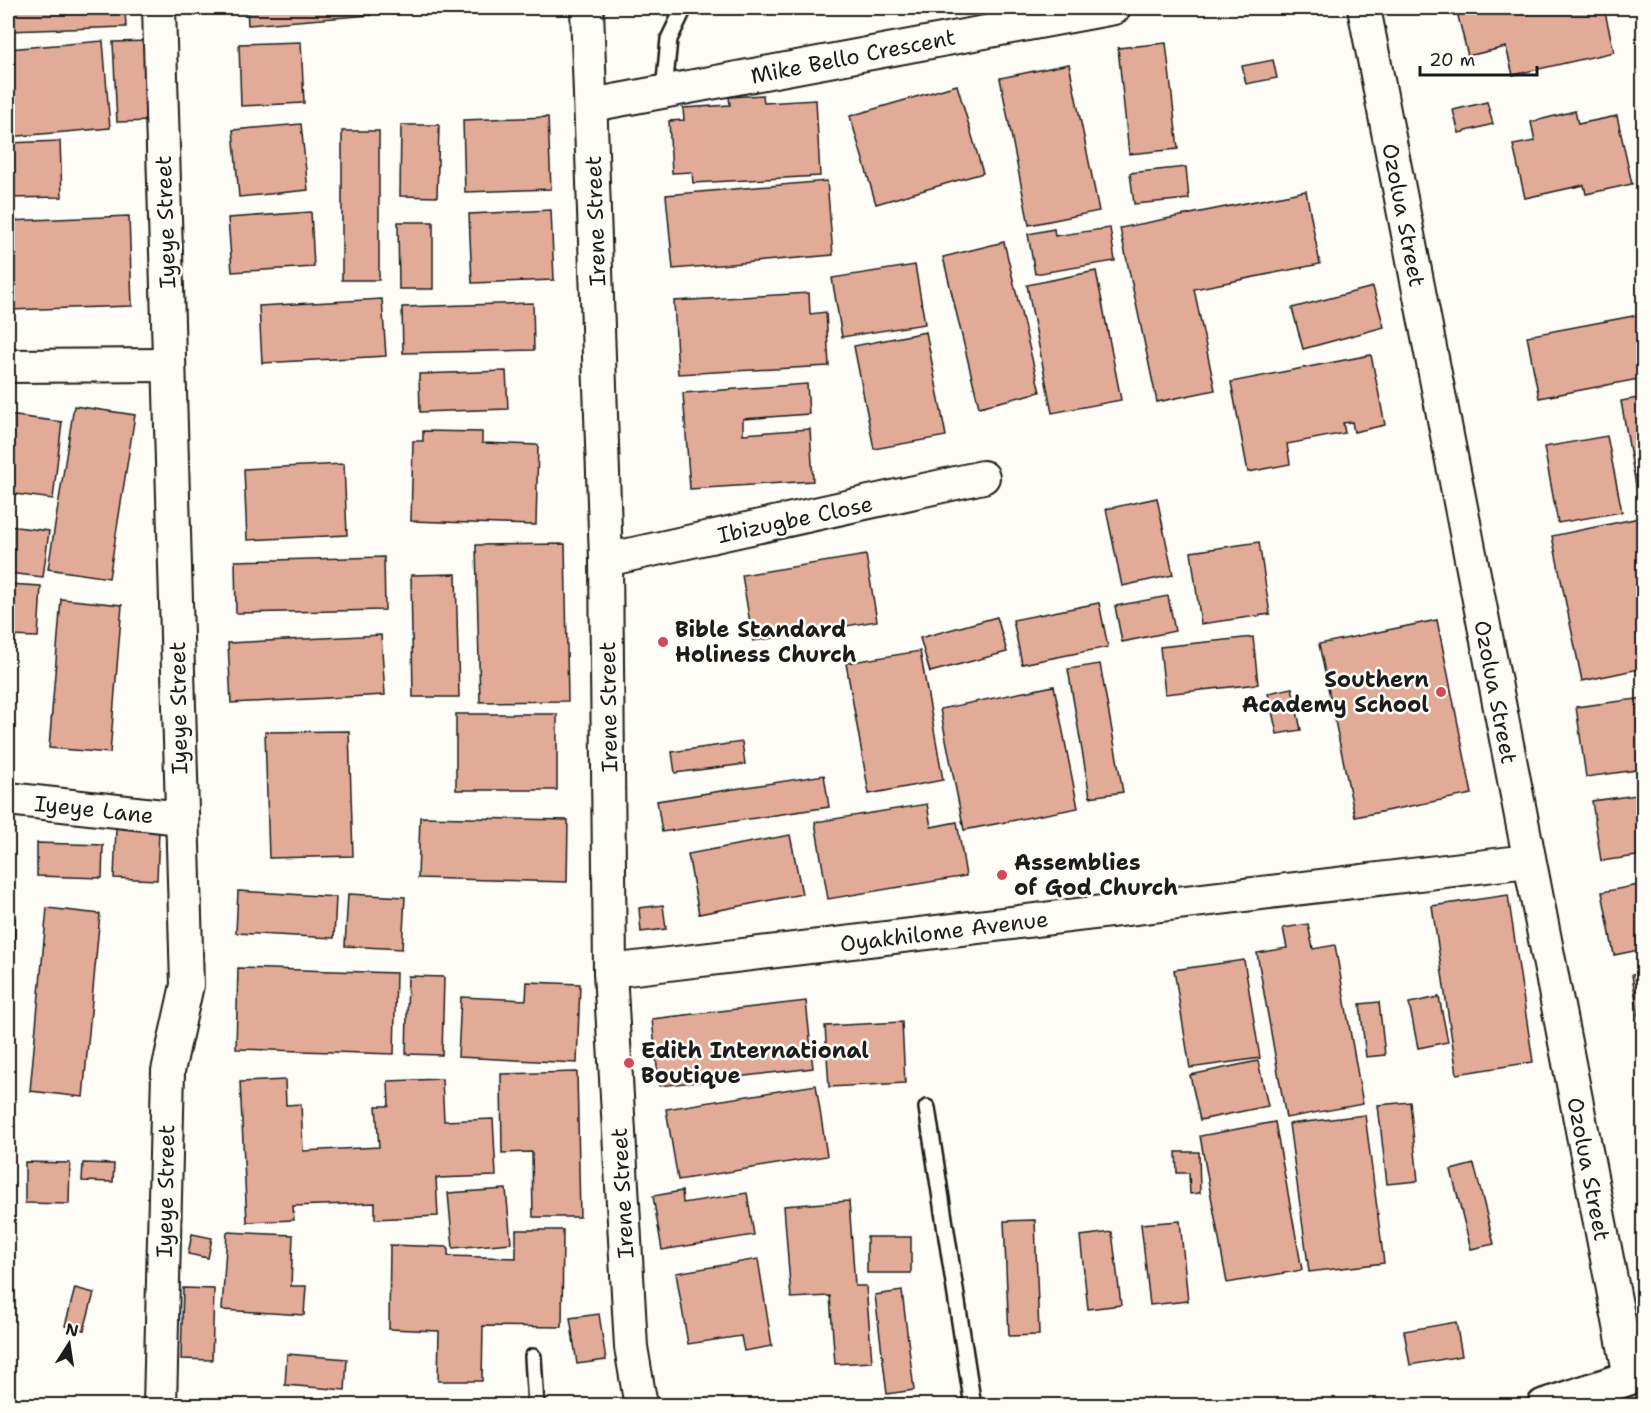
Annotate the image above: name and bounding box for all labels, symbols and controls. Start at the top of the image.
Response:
street label: Mike Bello Crescent [748,22,958,91]
scale bar [1420,39,1537,77]
text: 20 m [1429,48,1475,72]
street label: Ozolua Street [1375,141,1432,289]
street label: Iyeye Street [149,155,182,289]
street label: Irene Street [579,155,612,287]
street label: Ibizugbe Close [715,489,875,550]
place label: Bible Standard Holiness Church [675,615,857,669]
street label: Ozolua Street [1467,618,1524,766]
marker: Bible Standard Holiness Church [656,635,670,649]
street label: Iyeye Street [163,641,194,775]
street label: Irene Street [593,641,624,773]
place label: Southern Academy School [1242,665,1429,719]
marker: Southern Academy School [1434,685,1448,699]
street label: Iyeye Lane [33,789,155,830]
place label: Assemblies of God Church [1014,848,1178,902]
marker: Assemblies of God Church [995,868,1009,882]
street label: Oyakhilome Avenue [838,904,1050,959]
place label: Edith International Boutique [641,1036,869,1090]
marker: Edith International Boutique [622,1056,636,1070]
street label: Ozolua Street [1560,1095,1617,1243]
street label: Iyeye Street [150,1124,181,1258]
street label: Irene Street [605,1127,640,1259]
north arrow [39,1314,99,1374]
text: N [64,1318,80,1341]

